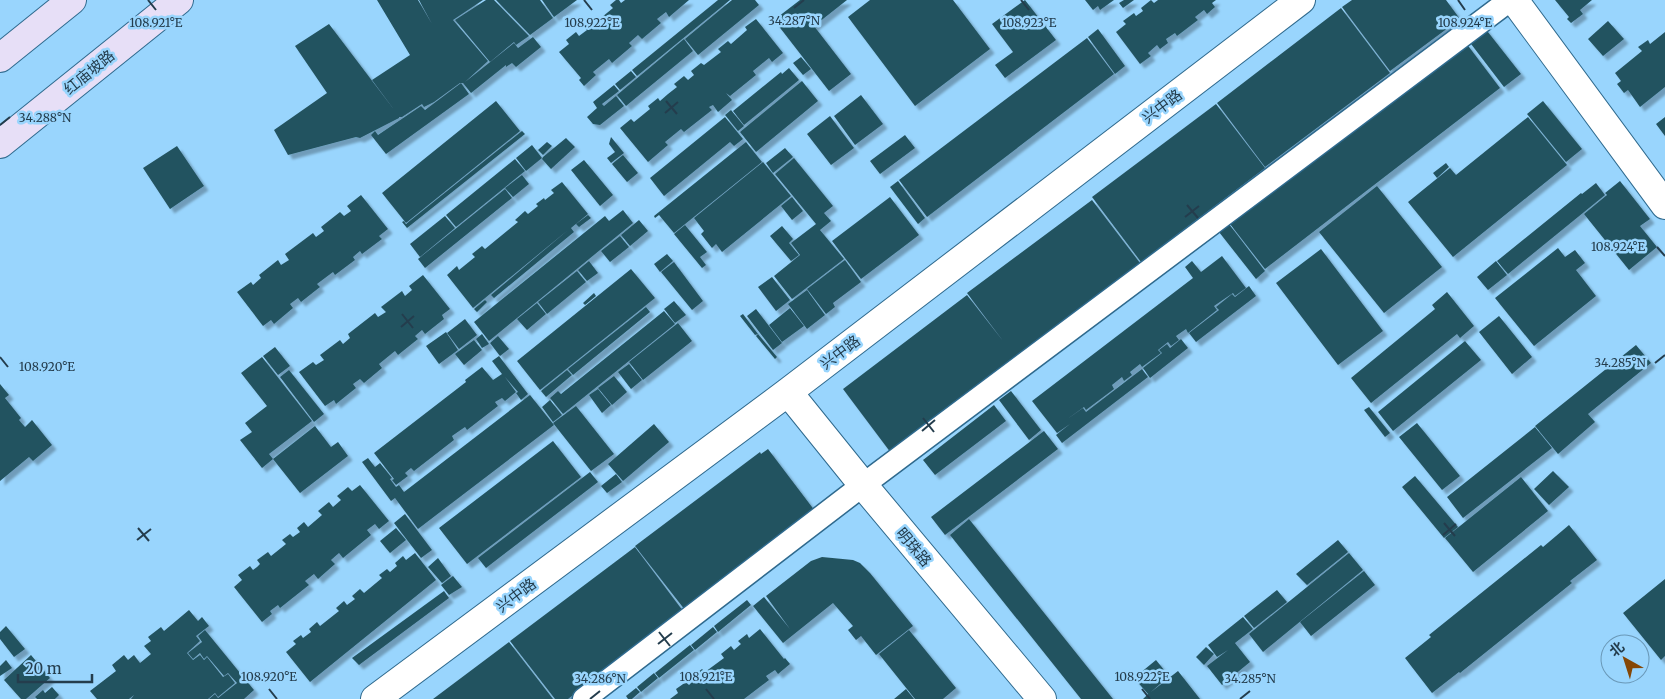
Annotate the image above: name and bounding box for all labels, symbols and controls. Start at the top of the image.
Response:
text: 34.287°N [768,13,821,28]
text: 108.921°E [130,15,183,30]
text: 108.922°E [564,15,620,30]
text: 108.923°E [1002,15,1057,30]
text: 108.924°E [1438,15,1492,30]
street label: 红庙坡路 [60,46,118,98]
street label: 兴中路 [1138,85,1186,127]
text: 34.288°N [19,110,72,125]
text: 108.924°E [1591,239,1645,254]
street label: 兴中路 [816,331,864,373]
text: 34.285°N [1594,355,1646,370]
text: 108.920°E [19,359,75,374]
street label: 明珠路 [892,524,936,570]
street label: 兴中路 [492,574,540,616]
north arrow [1600,634,1650,684]
text: 北 [1606,637,1628,660]
scale bar [18,652,91,684]
text: 20 m [25,659,62,678]
text: 108.920°E [241,669,297,684]
text: 108.921°E [680,669,733,684]
text: 108.922°E [1114,669,1170,684]
text: 34.286°N [574,671,627,686]
text: 34.285°N [1224,671,1276,686]

